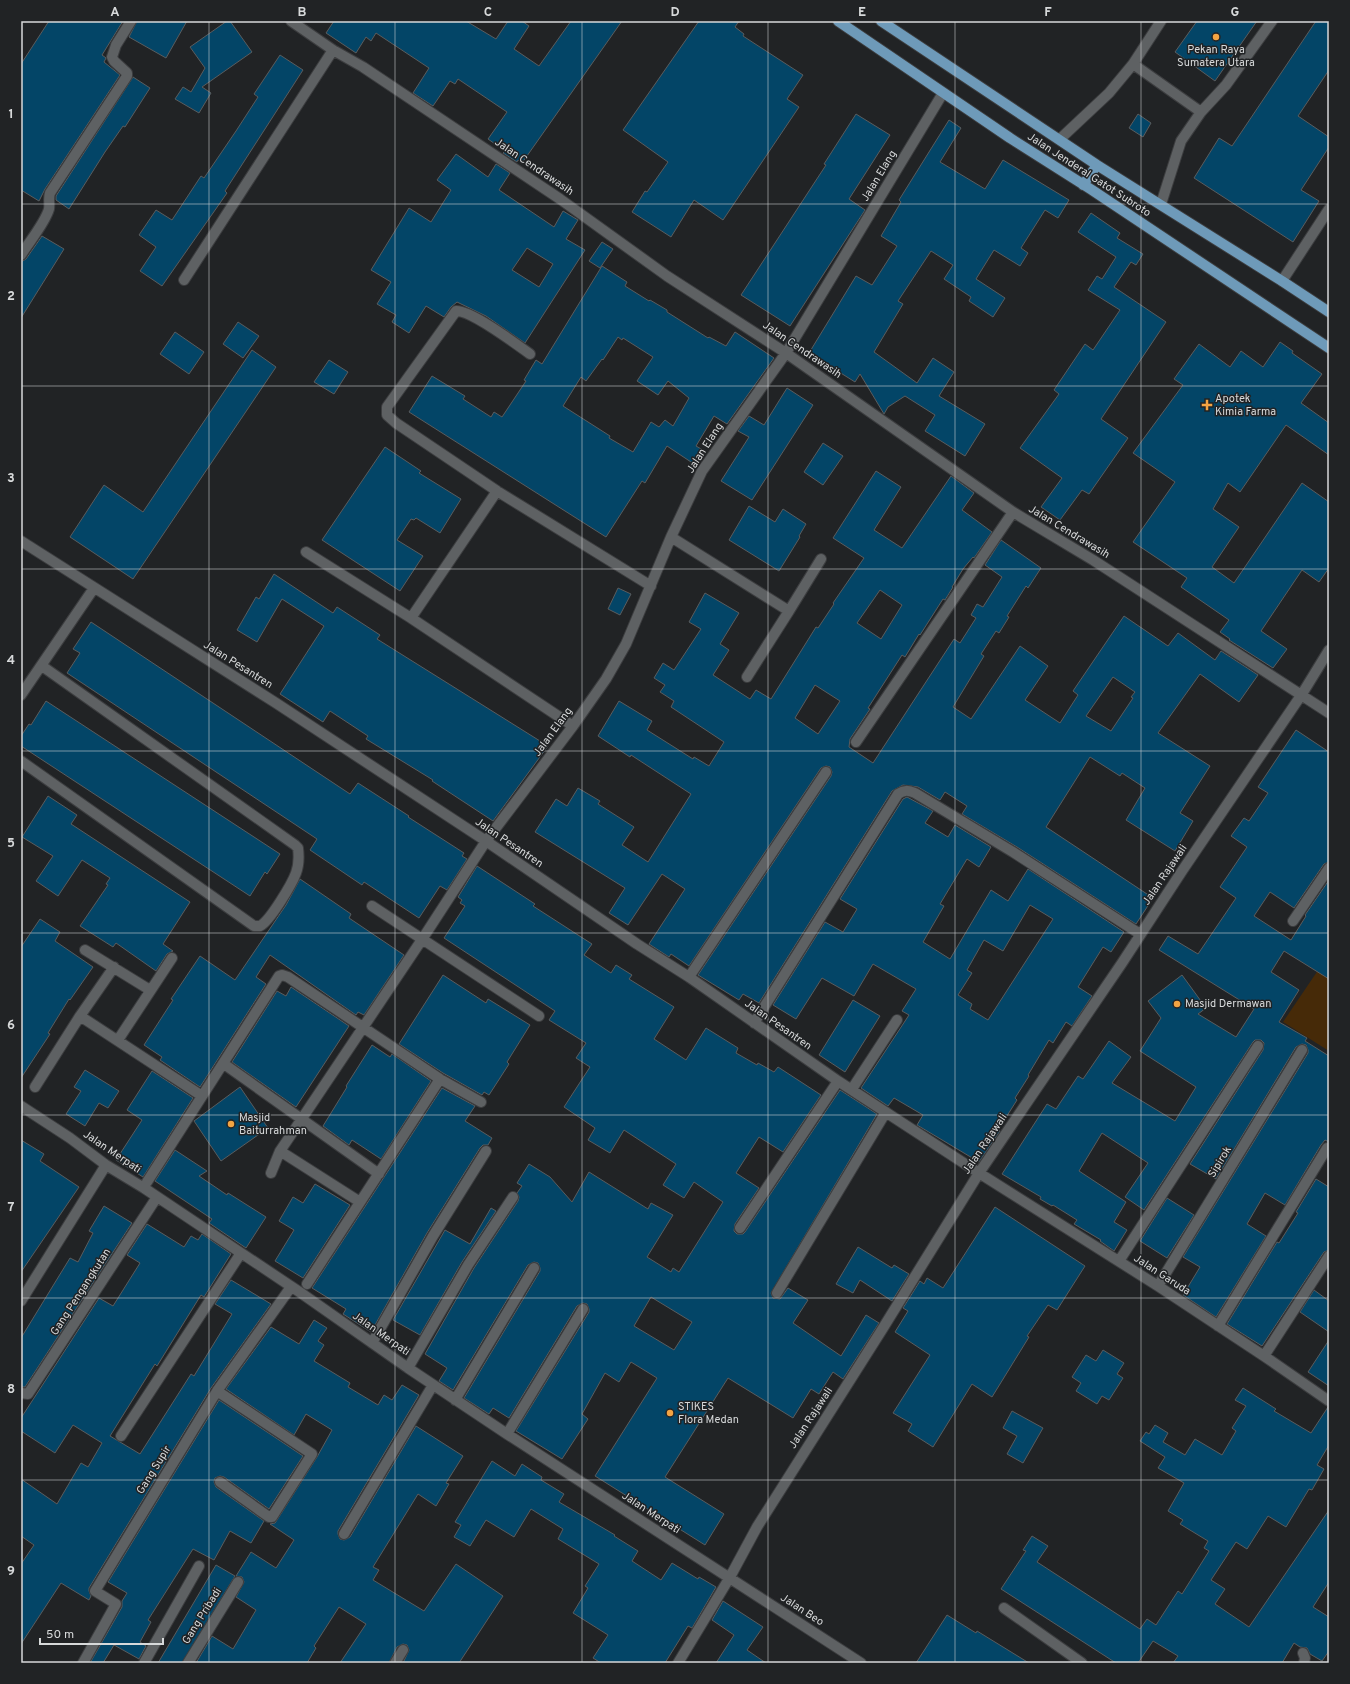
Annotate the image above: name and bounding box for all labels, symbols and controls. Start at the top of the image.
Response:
text: A [110,5,120,21]
text: B [298,5,307,21]
text: C [484,5,492,21]
text: D [670,5,680,21]
text: E [858,5,866,21]
text: F [1044,5,1052,21]
text: G [1231,5,1240,21]
marker: Pekan Raya Sumatera Utara [1211,32,1221,42]
place label: Pekan Raya Sumatera Utara [1177,43,1255,70]
text: 1 [8,107,14,123]
street label: Jalan Jenderal Gatot Subroto [1025,130,1153,220]
street label: Jalan Cendrawasih [492,135,576,199]
street label: Jalan Elang [858,148,900,204]
text: 2 [7,289,15,305]
street label: Jalan Cendrawasih [760,318,844,382]
place label: Apotek Kimia Farma [1215,392,1276,419]
marker: Apotek Kimia Farma [1202,400,1212,410]
street label: Jalan Elang [684,420,726,476]
text: 3 [7,471,15,487]
street label: Jalan Cendrawasih [1026,502,1112,562]
street label: Jalan Pesantren [201,638,275,692]
text: 4 [7,653,15,669]
street label: Jalan Elang [530,705,576,759]
street label: Jalan Pesantren [472,815,546,871]
text: 5 [7,836,15,852]
street label: Jalan Rajawali [1140,842,1190,908]
street label: Jalan Pesantren [742,997,814,1053]
place label: Masjid Dermawan [1185,997,1271,1011]
marker: Masjid Dermawan [1172,999,1182,1009]
text: 6 [7,1018,15,1034]
place label: Masjid Baiturrahman [239,1111,307,1138]
street label: Jalan Rajawali [960,1111,1010,1177]
marker: Masjid Baiturrahman [226,1119,236,1129]
street label: Jalan Merpati [80,1127,144,1177]
street label: Sipirok [1205,1144,1235,1180]
text: 7 [8,1200,15,1216]
street label: Gang Pengangkutan [48,1246,114,1338]
street label: Jalan Garuda [1131,1251,1193,1299]
street label: Jalan Merpati [349,1309,413,1359]
text: 8 [7,1382,15,1398]
street label: Jalan Rajawali [786,1385,836,1451]
place label: STIKES Flora Medan [678,1400,739,1427]
marker: STIKES Flora Medan [665,1408,675,1418]
street label: Gang Supir [134,1442,175,1497]
street label: Jalan Merpati [619,1489,683,1537]
text: 9 [7,1564,15,1580]
street label: Gang Pribadi [179,1585,225,1647]
street label: Jalan Beo [778,1591,826,1629]
scale bar [40,1620,163,1646]
text: 50 m [46,1627,74,1643]

